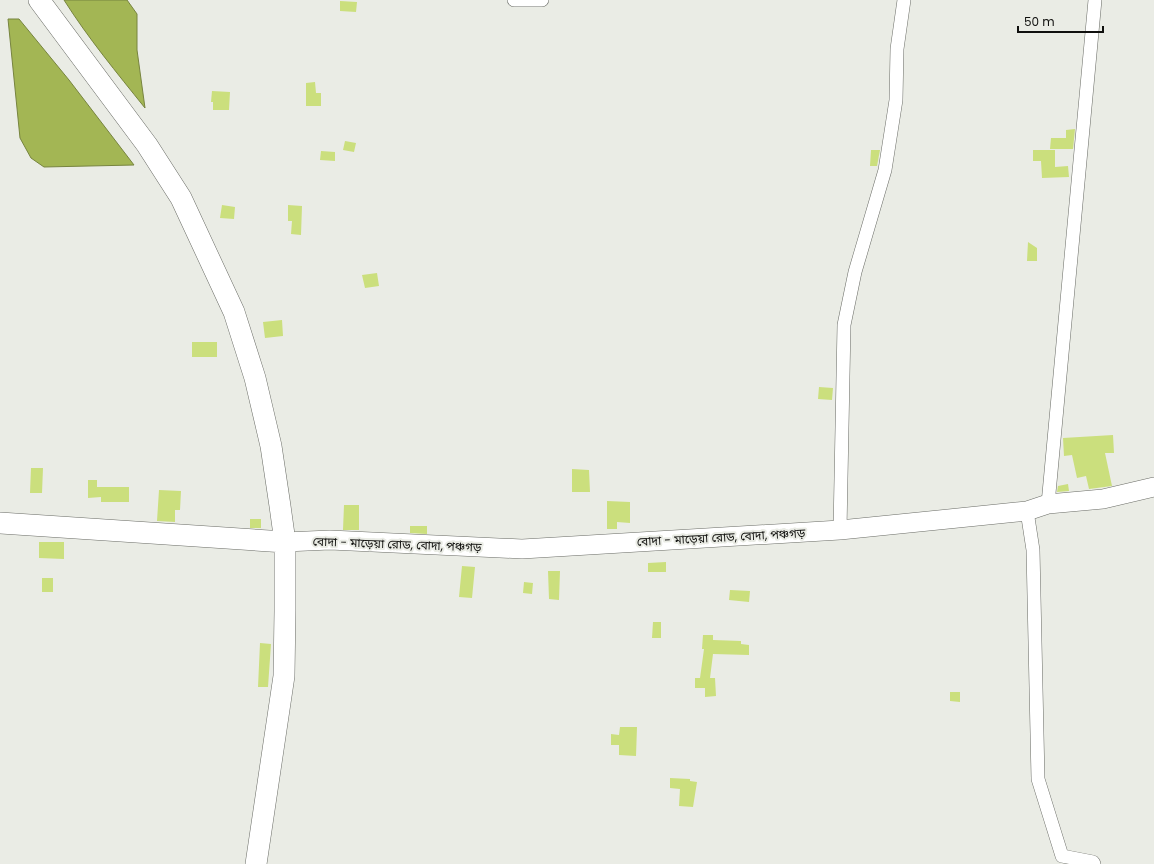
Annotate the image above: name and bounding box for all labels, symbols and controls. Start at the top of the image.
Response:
scale bar [1018,8,1103,34]
text: 50 m [1024,13,1055,30]
street label: বোদা - মাড়েয়া রোড, বোদা, পঞ্চগড় [636,524,806,550]
street label: বোদা - মাড়েয়া রোড, বোদা, পঞ্চগড় [312,533,482,555]

